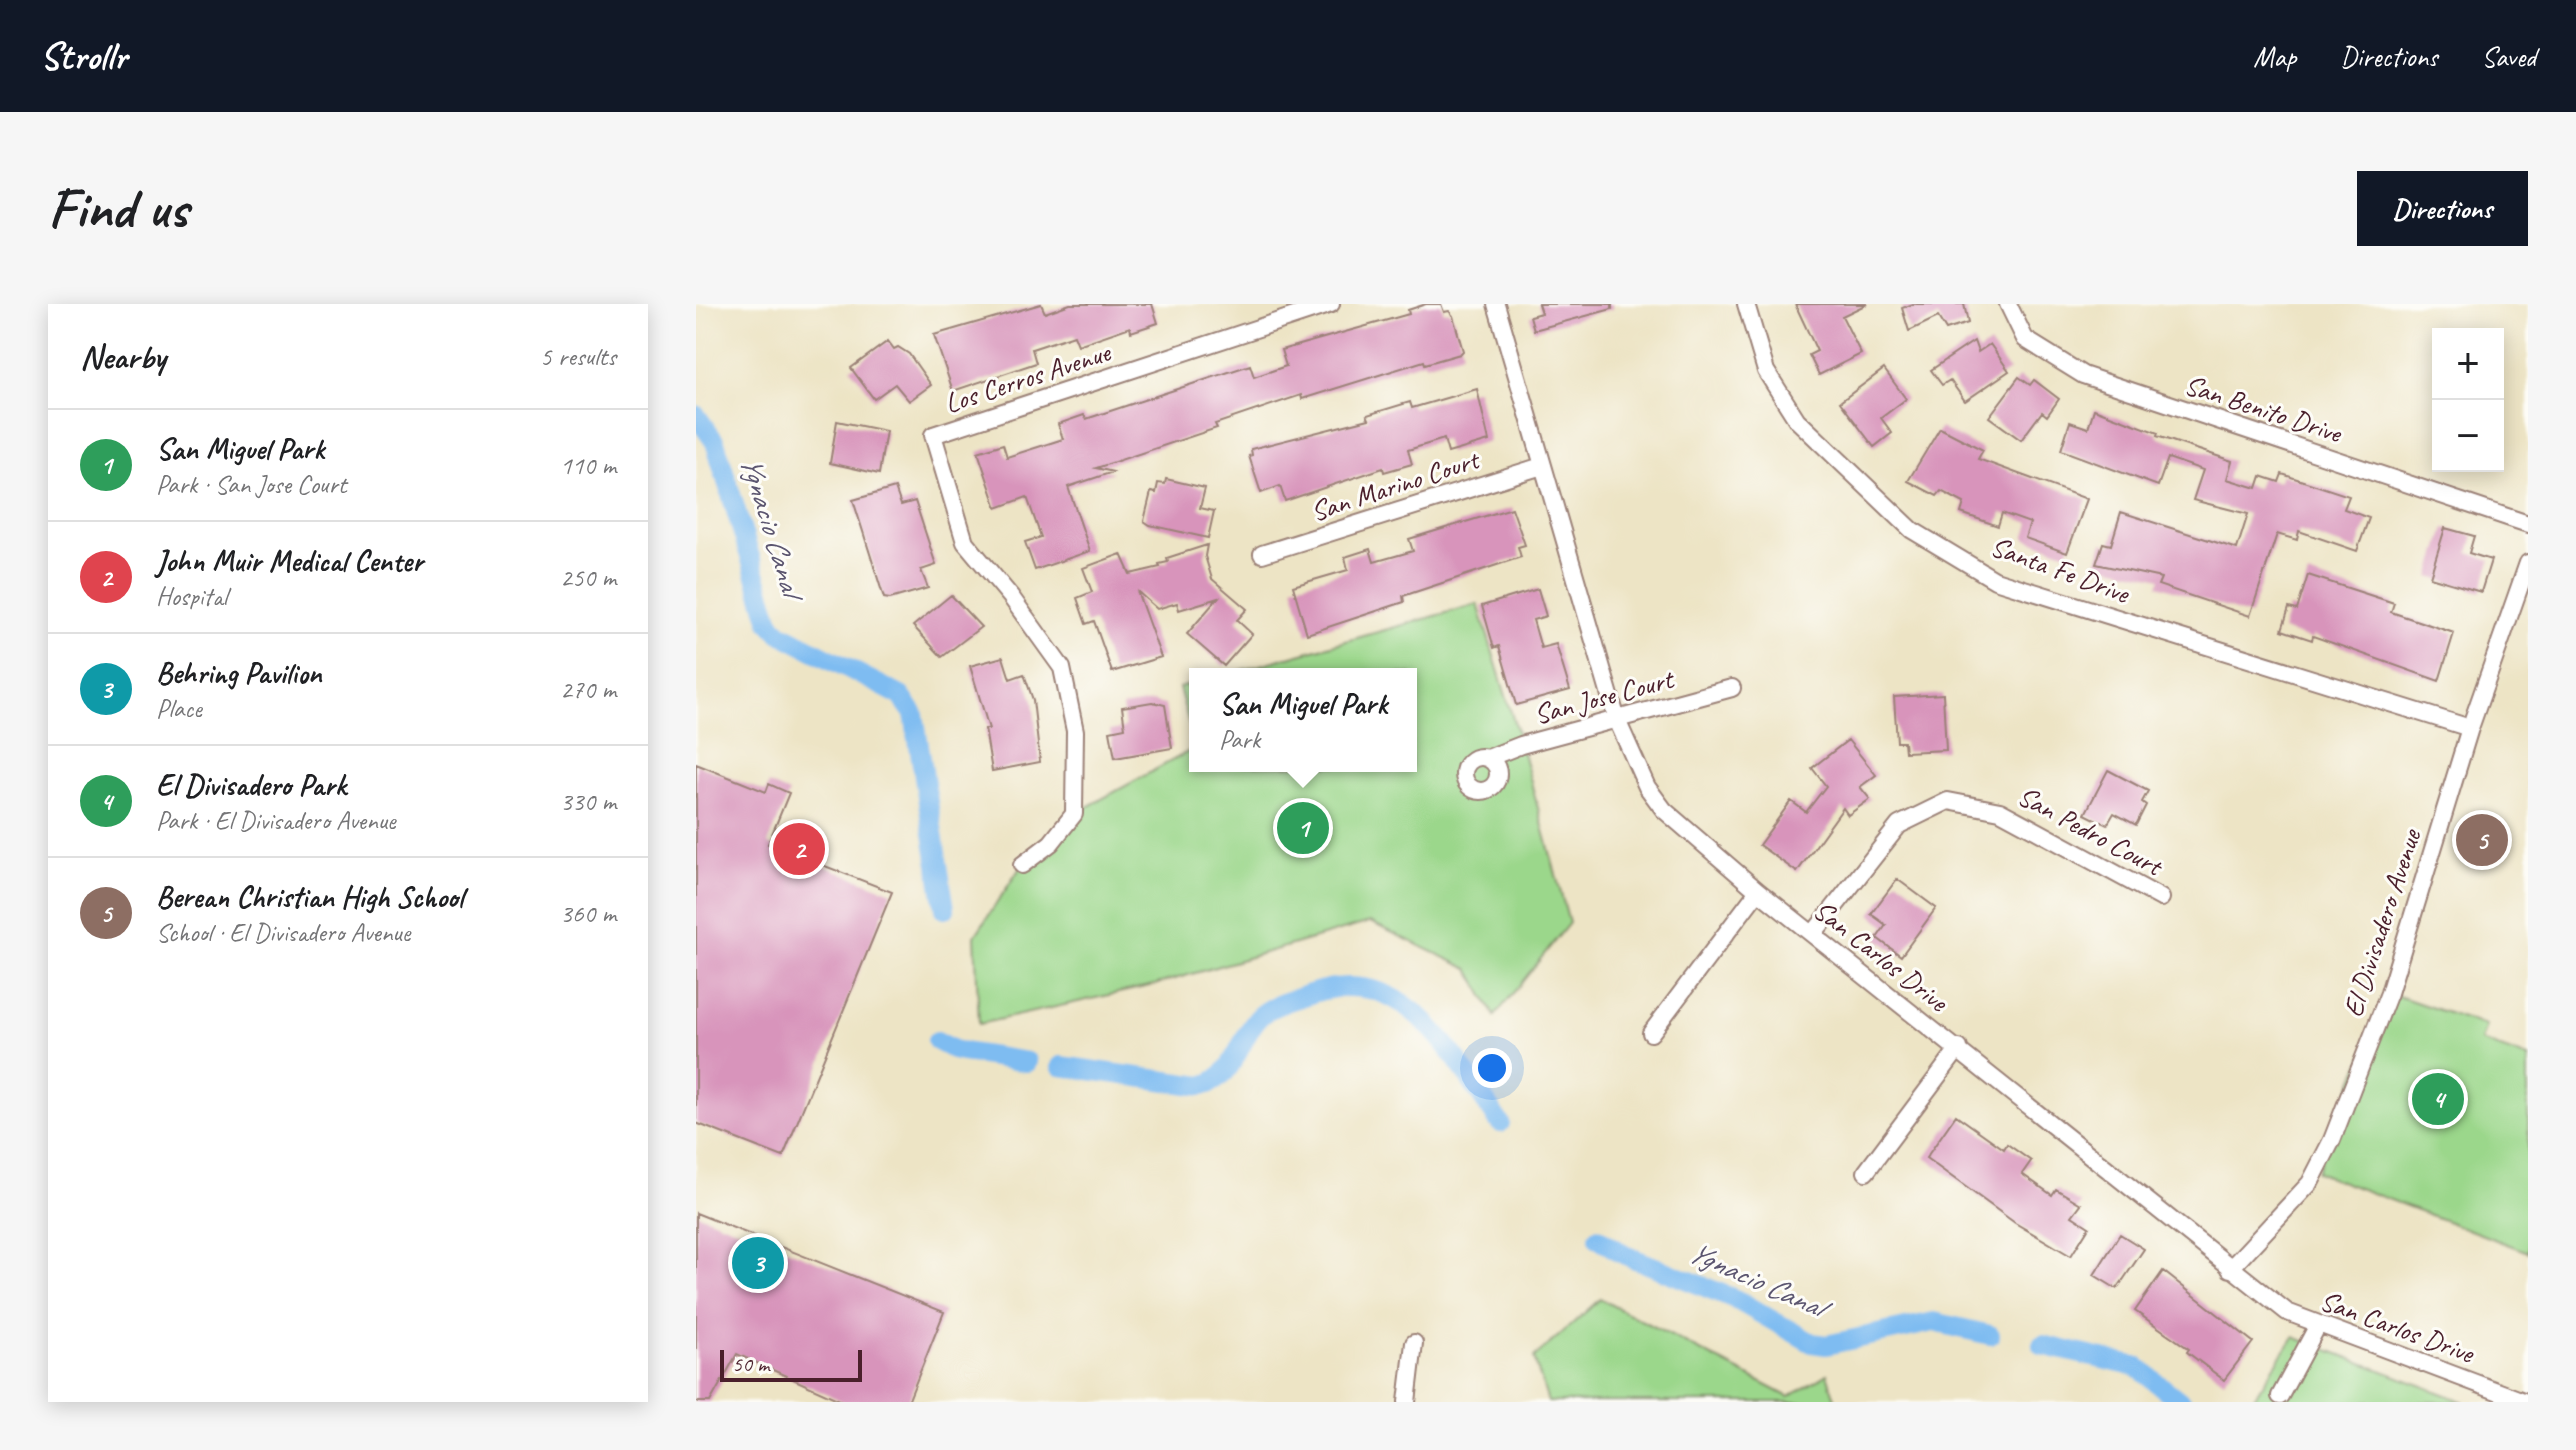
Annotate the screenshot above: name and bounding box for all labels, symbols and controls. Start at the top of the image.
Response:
text: Strollr [40,33,127,80]
text: Map [2253,39,2296,74]
text: Directions [2340,39,2438,74]
text: Saved [2482,39,2536,74]
button: Directions [2357,171,2528,246]
text: Find us [48,173,188,244]
map controls [2432,328,2504,472]
button: + [2432,328,2504,400]
street label: Los Cerros Avenue [940,334,1116,421]
text: Nearby [80,335,166,378]
text: 5 results [540,340,616,373]
street label: San Benito Drive [2180,367,2347,451]
button: − [2432,400,2504,472]
text: San Miguel Park [156,430,324,468]
street label: San Marino Court [1306,441,1485,529]
text: 1 [100,449,112,482]
text: 110 m [560,449,616,482]
water label: Ygnacio Canal [732,451,813,608]
text: Park · San Jose Court [156,468,346,501]
street label: Santa Fe Drive [1986,528,2135,611]
text: John Muir Medical Center [156,542,423,580]
text: 2 [100,561,112,594]
text: 250 m [560,561,616,594]
text: Hospital [156,580,227,613]
text: Behring Pavilion [156,654,322,692]
street label: San Jose Court [1530,661,1679,732]
popup [1189,668,1417,772]
text: 3 [100,673,112,706]
text: 270 m [560,673,616,706]
text: San Miguel Park [1219,685,1387,723]
text: Place [156,692,202,725]
text: Park [1219,723,1260,756]
text: El Divisadero Park [156,766,346,804]
street label: San Pedro Court [2012,778,2170,884]
text: 4 [100,785,112,818]
text: 330 m [560,785,616,818]
pin: 1 [1277,798,1329,858]
text: Park · El Divisadero Avenue [156,804,396,837]
pin: 5 [2456,810,2508,870]
pin: 2 [773,819,825,879]
street label: El Divisadero Avenue [2335,823,2429,1021]
text: Berean Christian High School [156,878,463,916]
street label: San Carlos Drive [1807,892,1956,1020]
text: 5 [100,897,112,930]
text: 360 m [560,897,616,930]
text: School · El Divisadero Avenue [156,916,410,949]
your location [1472,1048,1512,1088]
pin: 4 [2412,1069,2464,1129]
pin: 3 [732,1233,784,1293]
water label: Ygnacio Canal [1683,1233,1838,1329]
street label: San Carlos Drive [2315,1283,2480,1371]
scale bar [720,1346,862,1382]
text: 50 m [732,1350,769,1378]

